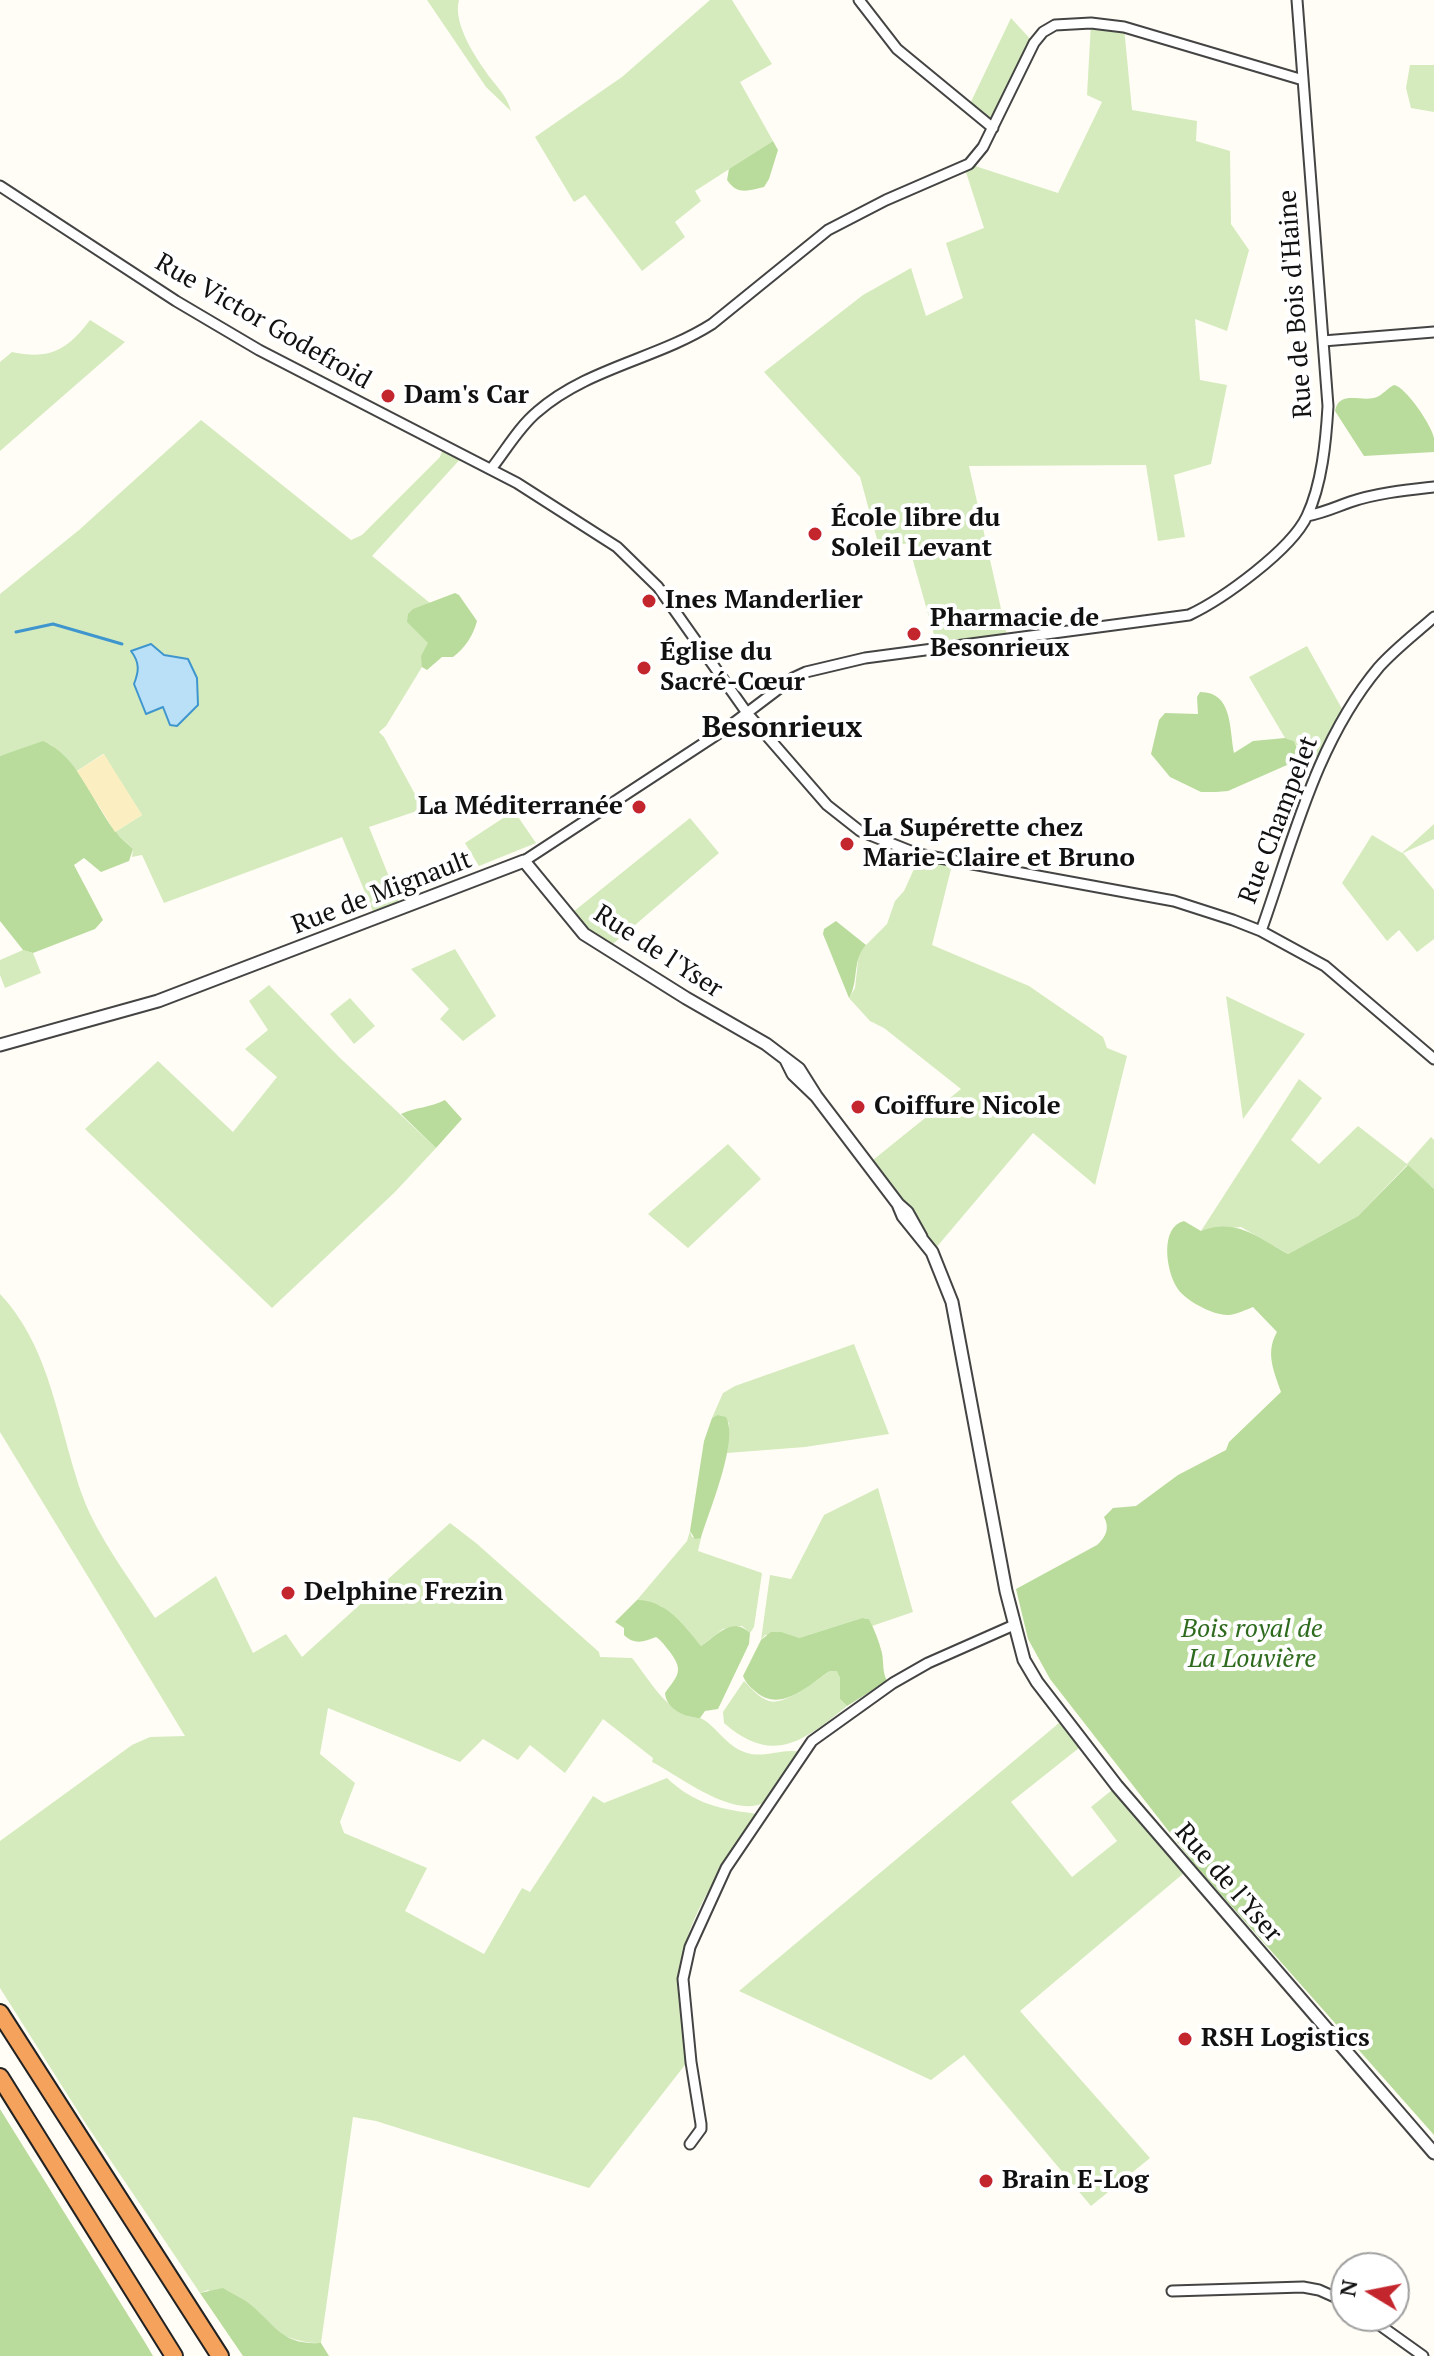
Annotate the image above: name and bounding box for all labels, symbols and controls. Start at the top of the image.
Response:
street label: Rue de Bois d'Haine [1272,189,1320,419]
street label: Rue Victor Godefroid [149,247,377,397]
place label: Dam's Car [404,380,529,412]
marker: Dam's Car [379,387,397,405]
place label: École libre du Soleil Levant [831,503,1000,564]
marker: École libre du Soleil Levant [806,525,824,543]
place label: Ines Manderlier [665,585,863,617]
marker: Ines Manderlier [640,592,658,610]
place label: Pharmacie de Besonrieux [930,603,1099,664]
marker: Pharmacie de Besonrieux [905,625,923,643]
place label: Église du Sacré-Cœur [660,637,805,698]
marker: Église du Sacré-Cœur [635,659,653,677]
district label: Besonrieux [702,710,862,746]
street label: Rue Champelet [1233,732,1325,908]
place label: La Méditerranée [418,791,623,823]
marker: La Méditerranée [630,798,648,816]
place label: La Supérette chez Marie-Claire et Bruno [863,813,1135,874]
marker: La Supérette chez Marie-Claire et Bruno [838,835,856,853]
street label: Rue de Mignault [288,844,476,942]
street label: Rue de l'Yser [588,899,728,1005]
place label: Coiffure Nicole [874,1091,1061,1123]
marker: Coiffure Nicole [849,1098,867,1116]
place label: Delphine Frezin [304,1577,503,1609]
marker: Delphine Frezin [279,1584,297,1602]
park label: Bois royal de La Louvière [1181,1614,1323,1676]
street label: Rue de l'Yser [1168,1817,1288,1949]
place label: RSH Logistics [1201,2023,1370,2055]
marker: RSH Logistics [1176,2030,1194,2048]
place label: Brain E-Log [1002,2165,1149,2197]
marker: Brain E-Log [977,2172,995,2190]
north arrow [1330,2252,1410,2332]
text: N [1332,2277,1364,2299]

